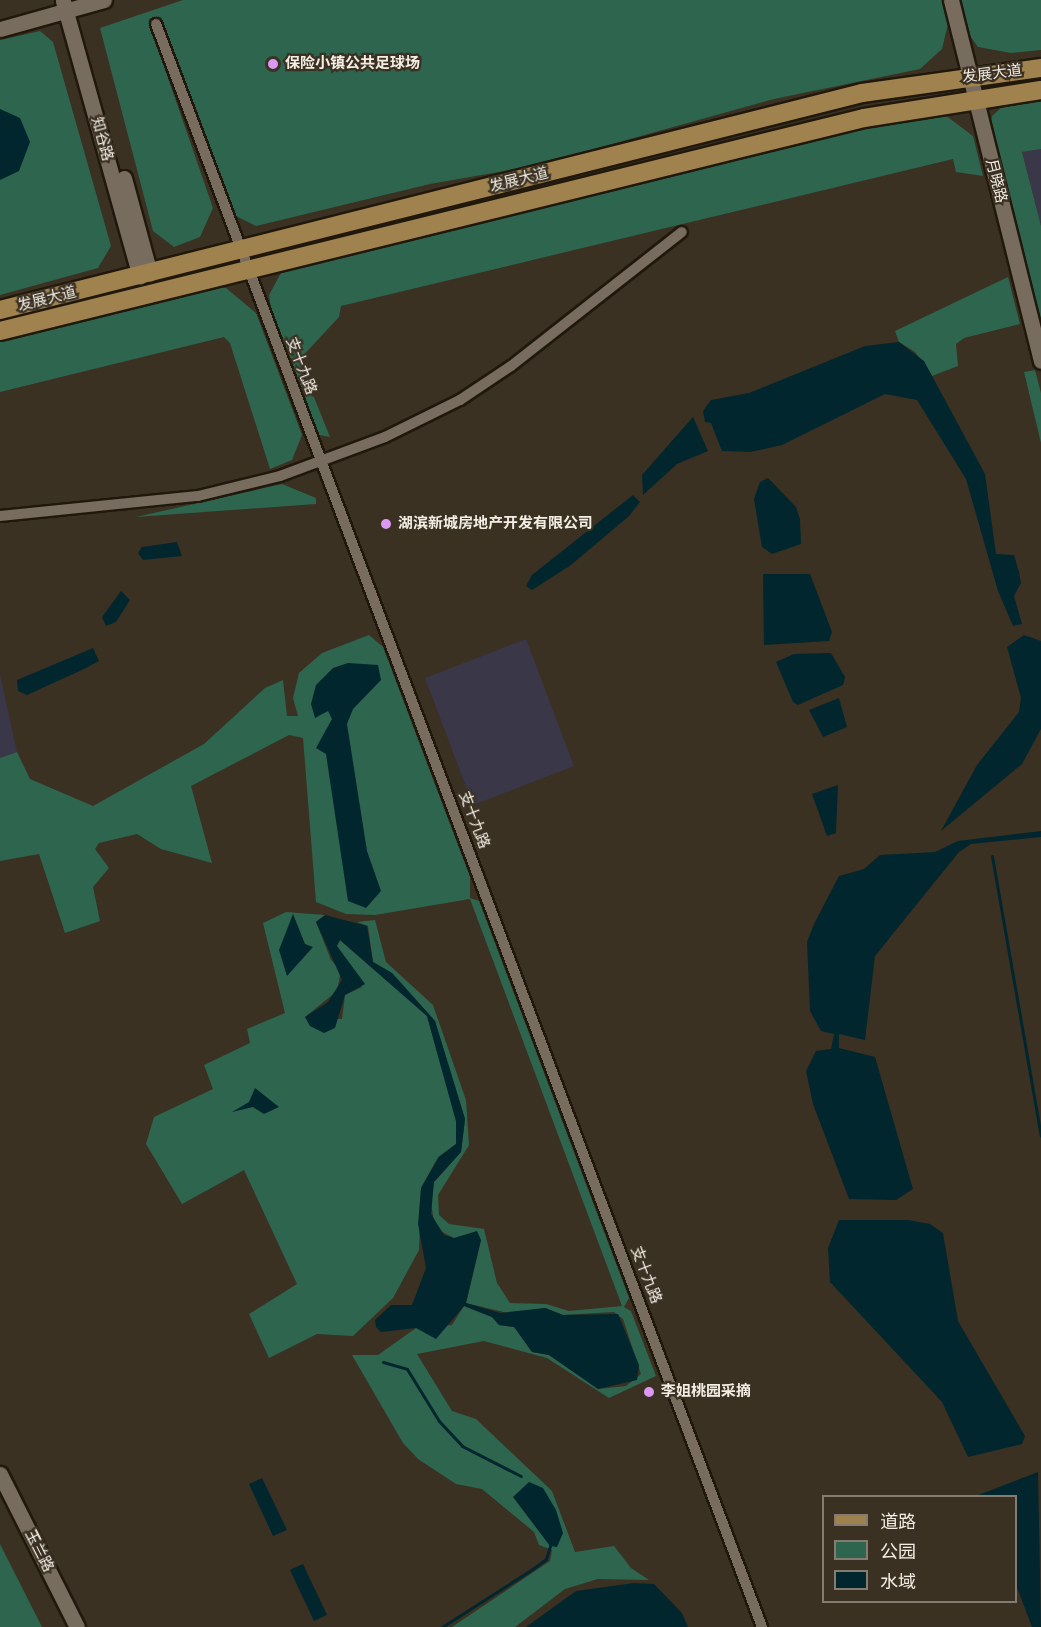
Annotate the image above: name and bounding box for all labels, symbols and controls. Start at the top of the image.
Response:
place label: 保险小镇公共足球场 [285,55,420,73]
marker: 保险小镇公共足球场 [266,57,280,71]
street label: 发展大道 [961,61,1023,87]
street label: 知谷路 [87,115,117,163]
street label: 月晓路 [982,157,1010,205]
street label: 发展大道 [488,164,550,196]
street label: 发展大道 [16,283,78,315]
street label: 支十九路 [282,335,320,397]
place label: 湖滨新城房地产开发有限公司 [398,515,593,533]
marker: 湖滨新城房地产开发有限公司 [379,517,393,531]
street label: 支十九路 [455,789,493,851]
street label: 支十九路 [627,1244,665,1306]
place label: 李姐桃园采摘 [661,1383,751,1401]
marker: 李姐桃园采摘 [642,1385,656,1399]
legend [822,1495,1017,1603]
text: 道路 [880,1511,916,1533]
street label: 玉兰路 [21,1527,57,1575]
text: 公园 [880,1541,916,1563]
text: 水域 [880,1571,916,1593]

